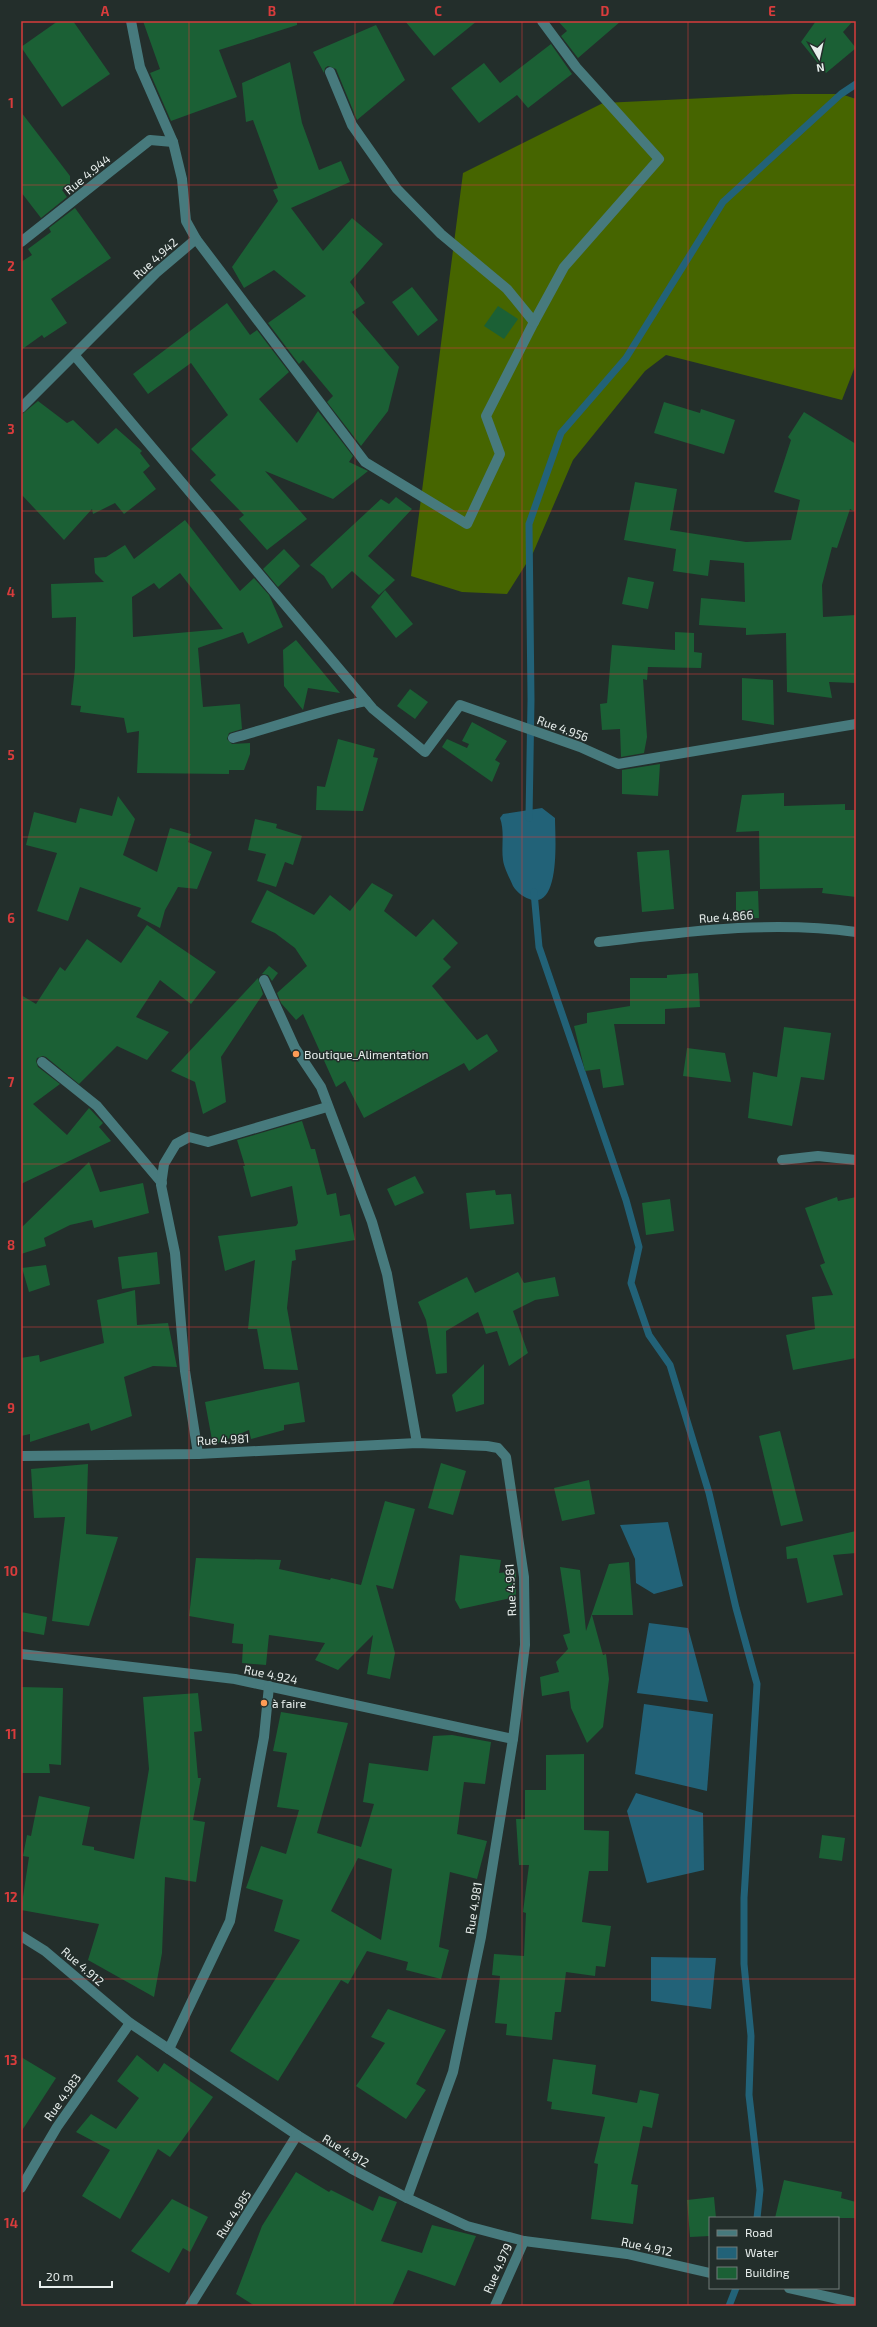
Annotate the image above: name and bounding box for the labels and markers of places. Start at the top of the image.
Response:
place label: Boutique_Alimentation [304,1047,428,1061]
marker: Boutique_Alimentation [291,1049,301,1059]
place label: à faire [272,1696,306,1710]
marker: à faire [259,1698,269,1708]

